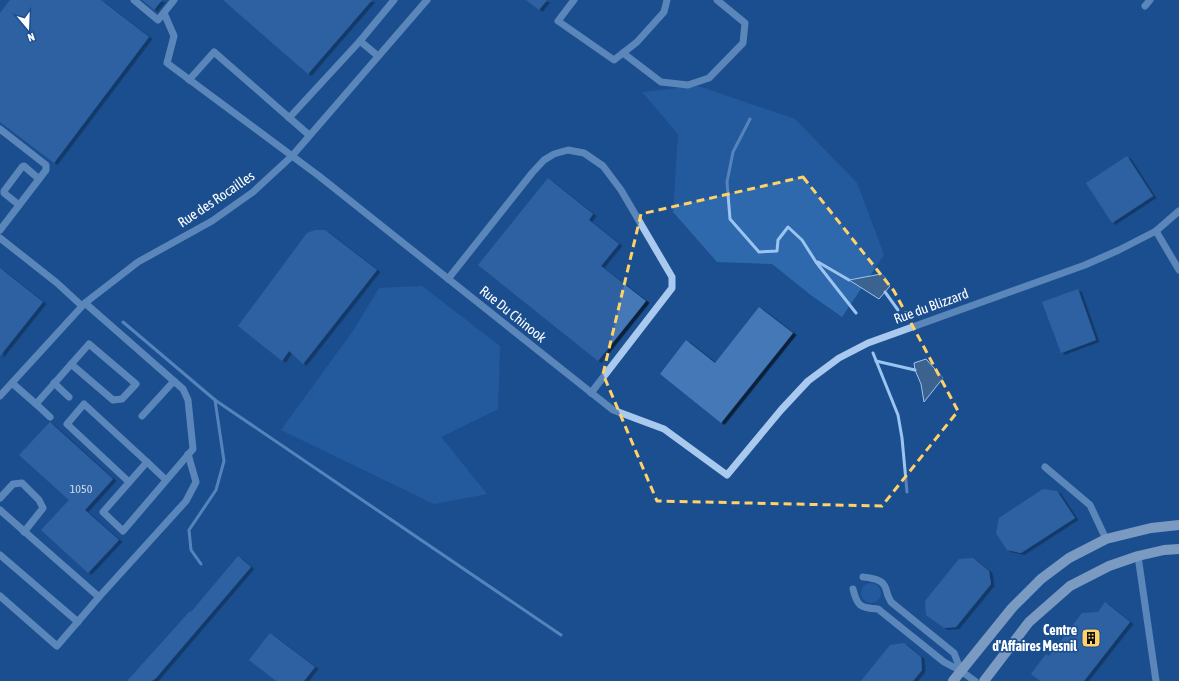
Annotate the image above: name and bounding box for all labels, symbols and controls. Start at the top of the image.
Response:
north arrow [8,8,48,48]
text: N [26,31,36,44]
street label: Rue des Rocailles [175,167,257,231]
street label: Rue Du Chinook [476,282,550,346]
street label: Rue du Blizzard [891,285,971,327]
house number: 1050 [70,482,93,496]
place label: Centre d'Affaires Mesnil [992,622,1077,654]
building icon: Centre d'Affaires Mesnil [1080,627,1102,649]

